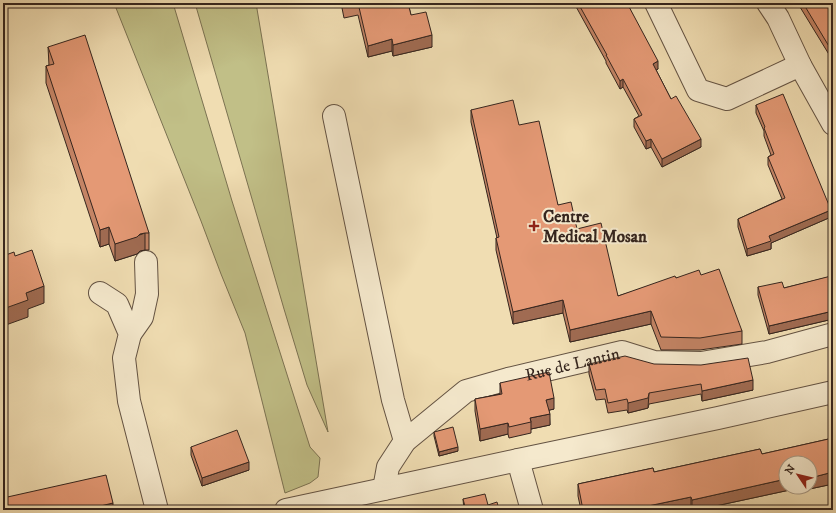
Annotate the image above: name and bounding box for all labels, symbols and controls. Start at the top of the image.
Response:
place label: Centre Medical Mosan [543,206,647,248]
marker: Centre Medical Mosan [528,220,540,232]
street label: Rue de Lantin [523,343,622,387]
north arrow [778,455,818,495]
text: N [782,462,799,478]

